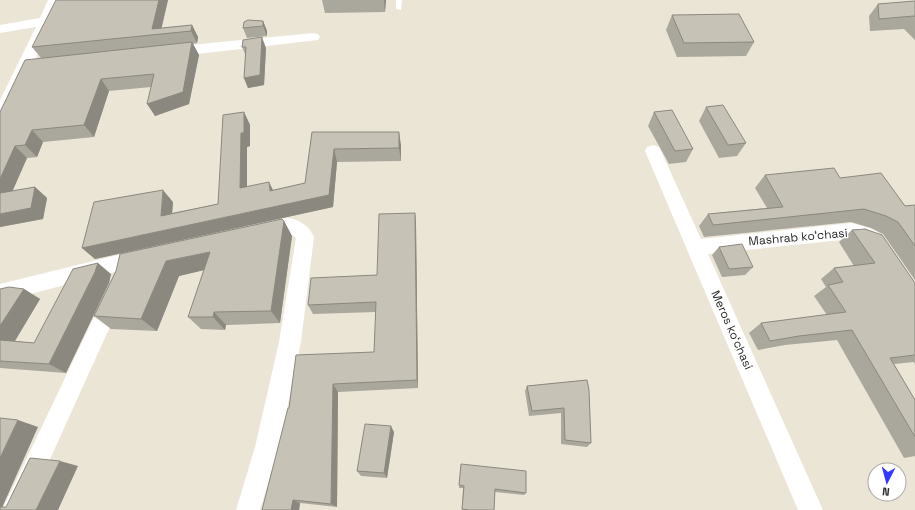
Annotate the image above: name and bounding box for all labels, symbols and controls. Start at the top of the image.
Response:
street label: Mashrab koʻchasi [748,225,848,249]
street label: Meros koʻchasi [707,288,757,372]
north arrow [867,462,907,502]
text: N [882,485,890,499]

